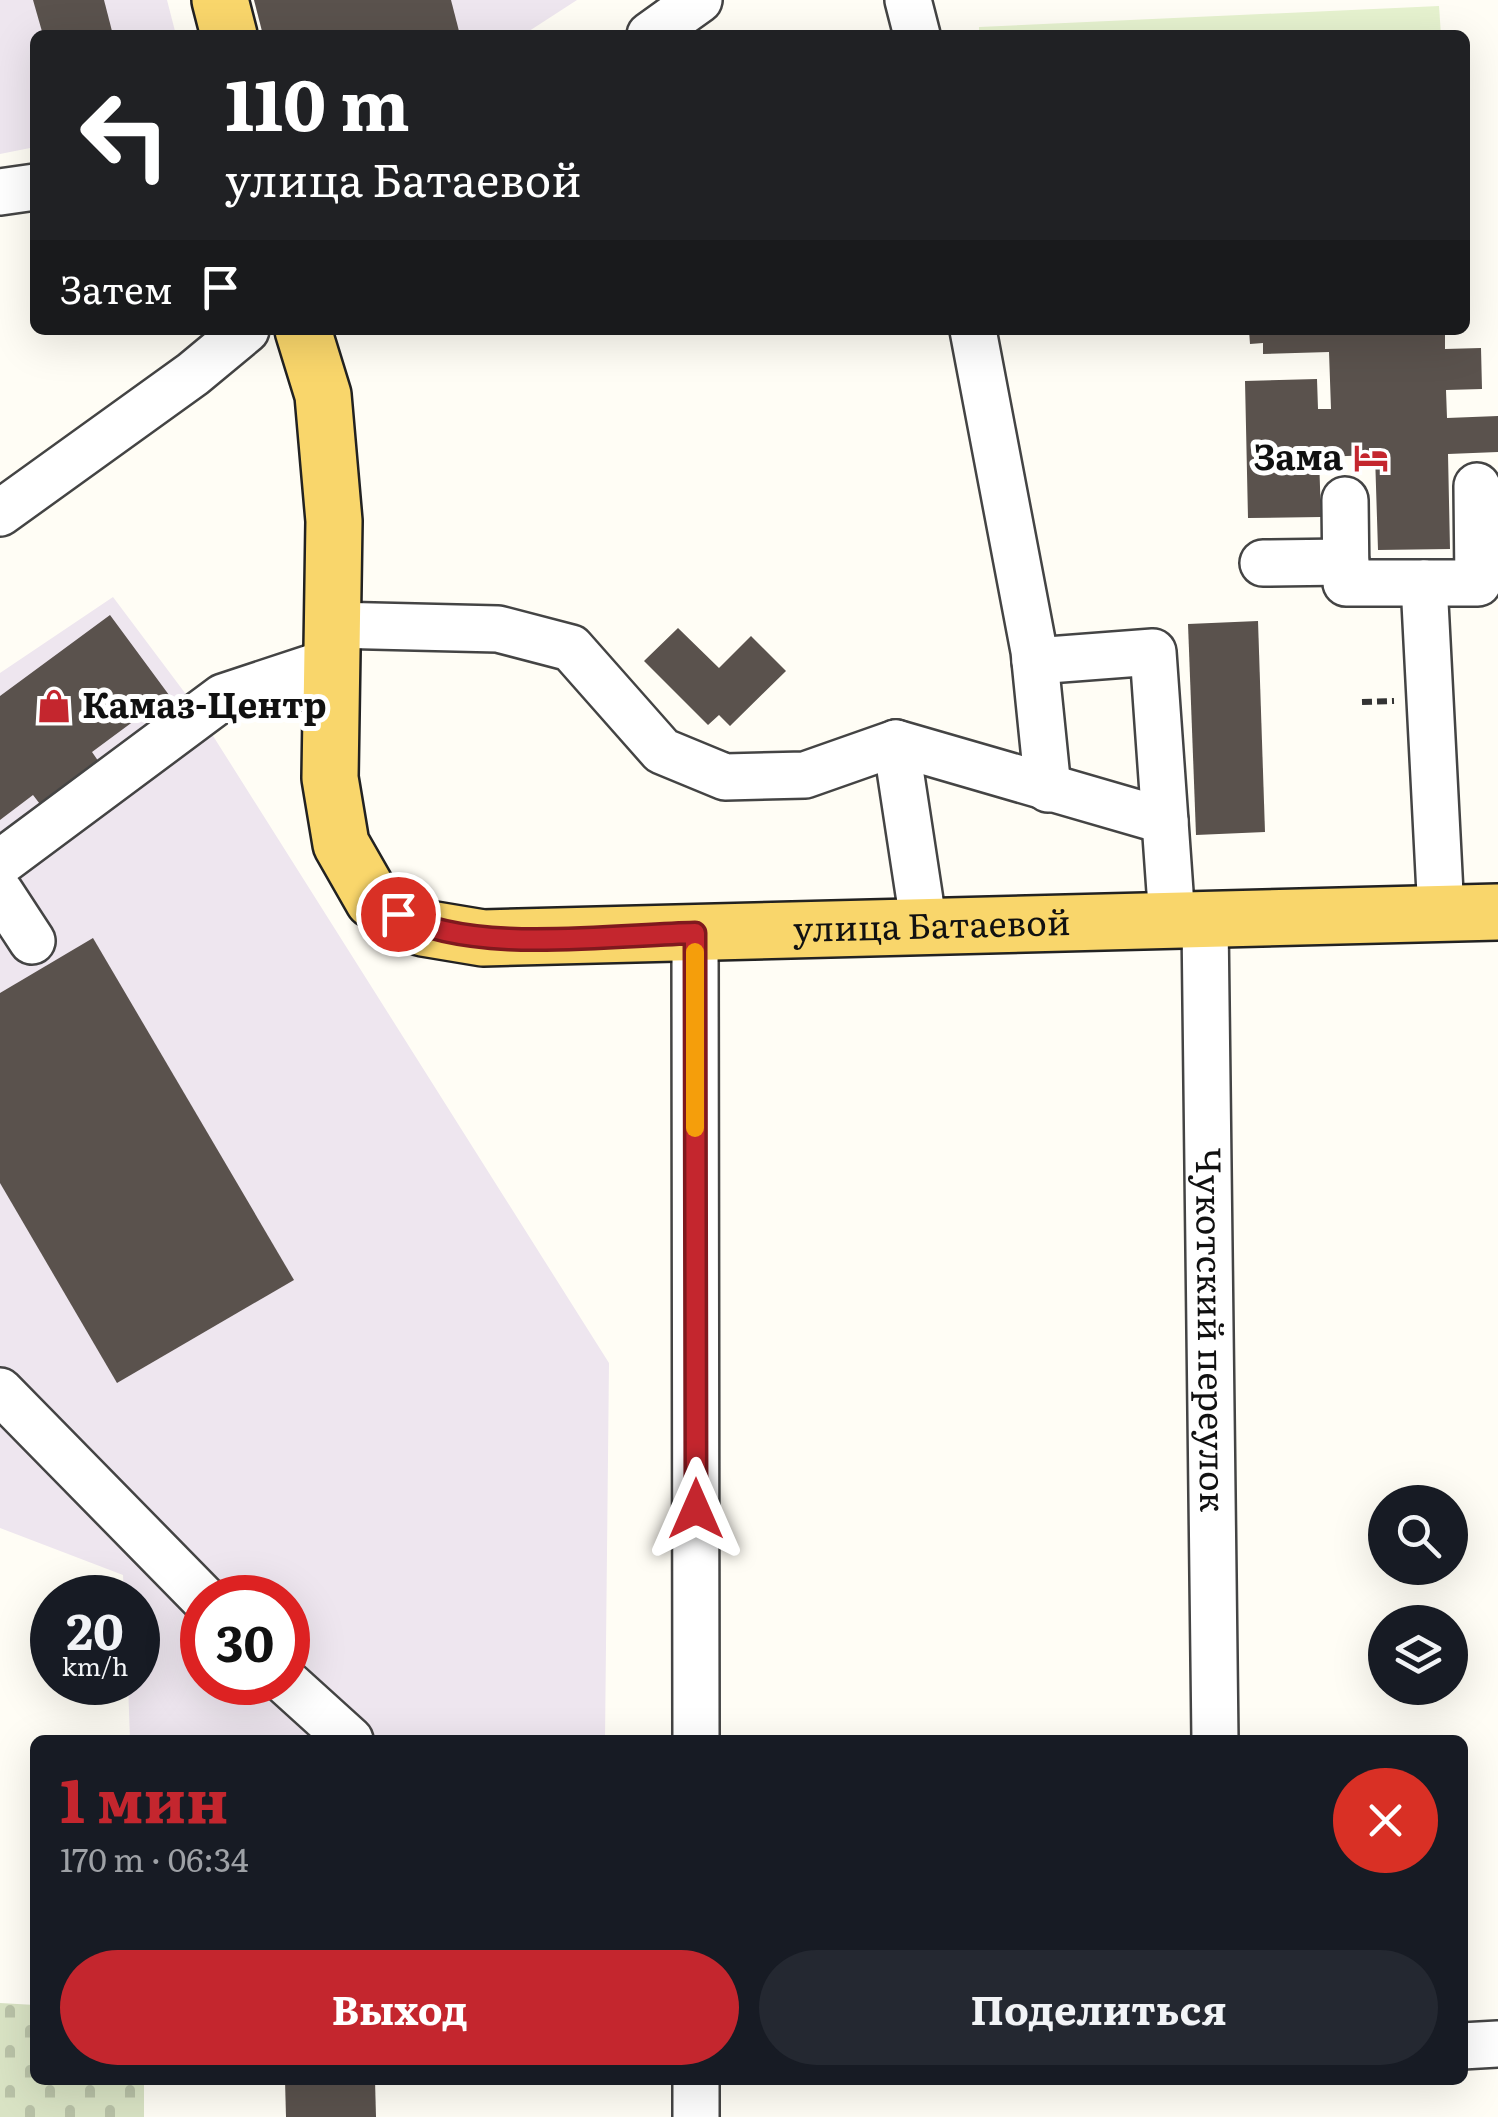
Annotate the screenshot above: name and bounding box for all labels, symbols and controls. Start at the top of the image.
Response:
text: 110 m [225,49,410,153]
icon: left [60,70,190,200]
text: улица Батаевой [225,144,582,211]
text: Затем [60,259,173,316]
icon: arrive [193,260,248,315]
place label: Зама [1254,429,1344,481]
hotel icon: Зама [1352,439,1390,477]
place label: Камаз-Центр [82,677,327,729]
shop icon: Камаз-Центр [35,687,73,725]
pin [356,872,441,957]
icon: arrive [371,887,426,942]
street label: улица Батаевой [792,894,1071,953]
street label: Чукотский переулок [1185,1147,1241,1513]
position arrow [644,1457,748,1561]
map controls [1368,1485,1468,1705]
button: search [1368,1485,1468,1585]
speed limit sign: 30 [180,1575,310,1705]
text: 20 [66,1591,124,1665]
button: layers [1368,1605,1468,1705]
text: km/h [62,1647,128,1684]
text: 1 мин [60,1752,229,1841]
button: close [1333,1768,1438,1873]
text: 170 m · 06:34 [60,1834,249,1882]
button: Выход [60,1950,739,2065]
button: Поделиться [759,1950,1438,2065]

